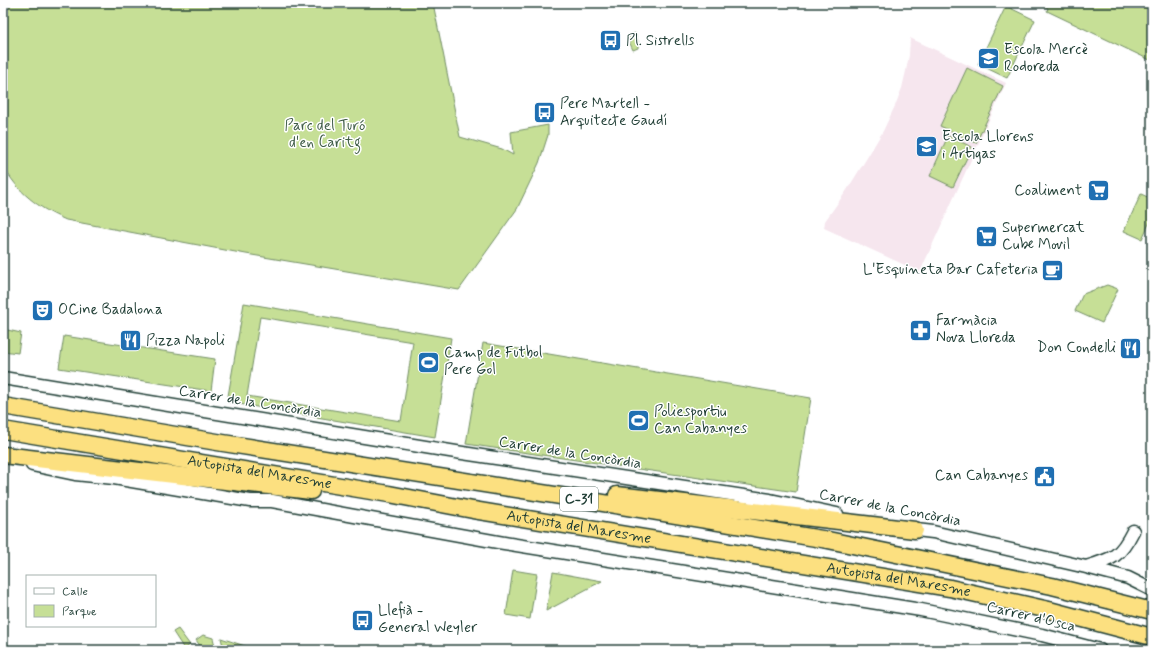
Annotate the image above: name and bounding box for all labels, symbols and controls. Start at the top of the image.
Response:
bus stop icon: Pl. Sistrells [597,28,623,54]
place label: Pl. Sistrells [626,31,695,51]
place label: Escola Mercè Rodoreda [1004,40,1088,77]
school or university icon: Escola Mercè Rodoreda [975,46,1001,72]
place label: Pere Martell - Arquitecte Gaudí [560,94,668,131]
bus stop icon: Pere Martell - Arquitecte Gaudí [532,100,558,126]
park label: Parc del Turó d'en Caritg [284,116,366,154]
place label: Escola Llorens i Artigas [942,127,1034,164]
school or university icon: Escola Llorens i Artigas [913,133,939,159]
supermarket icon: Coaliment [1085,178,1111,204]
place label: Coaliment [1014,181,1082,201]
place label: Supermercat Cube Movil [1002,218,1085,255]
supermarket icon: Supermercat Cube Movil [974,224,1000,250]
cafe icon: L'Esquineta Bar Cafeteria [1040,257,1066,283]
place label: L'Esquineta Bar Cafeteria [863,260,1038,280]
theatre icon: OCine Badalona [30,297,56,323]
place label: OCine Badalona [58,300,163,320]
place label: Farmàcia Nova Lloreda [936,311,1016,348]
pharmacy icon: Farmàcia Nova Lloreda [907,317,933,343]
restaurant icon: Pizza Napoli [117,328,143,354]
place label: Pizza Napoli [146,331,225,351]
restaurant icon: Don Condelli [1118,335,1144,361]
place label: Don Condelli [1037,338,1116,358]
place label: Camp de Futbol Pere Gol [444,343,543,380]
sports icon: Camp de Futbol Pere Gol [416,349,442,375]
street label: Carrer de la Concòrdia [177,381,323,423]
place label: Poliesportiu Can Cabanyes [654,402,748,439]
sports icon: Poliesportiu Can Cabanyes [626,408,652,434]
street label: Carrer de la Concòrdia [497,432,643,474]
street label: Autopista del Maresme [186,451,334,494]
public building icon: Can Cabanyes [1031,463,1057,489]
place label: Can Cabanyes [935,466,1028,486]
street label: Carrer de la Concòrdia [817,484,963,532]
road number: C-31 [560,487,598,511]
street label: Autopista del Maresme [505,506,653,549]
street label: Autopista del Maresme [825,558,973,602]
legend [26,575,156,627]
text: Calle [62,584,88,600]
street label: Carrer d'Osca [985,597,1077,637]
place label: Llefià - General Weyler [378,601,478,638]
text: Parque [62,604,97,620]
bus stop icon: Llefià - General Weyler [349,607,375,633]

